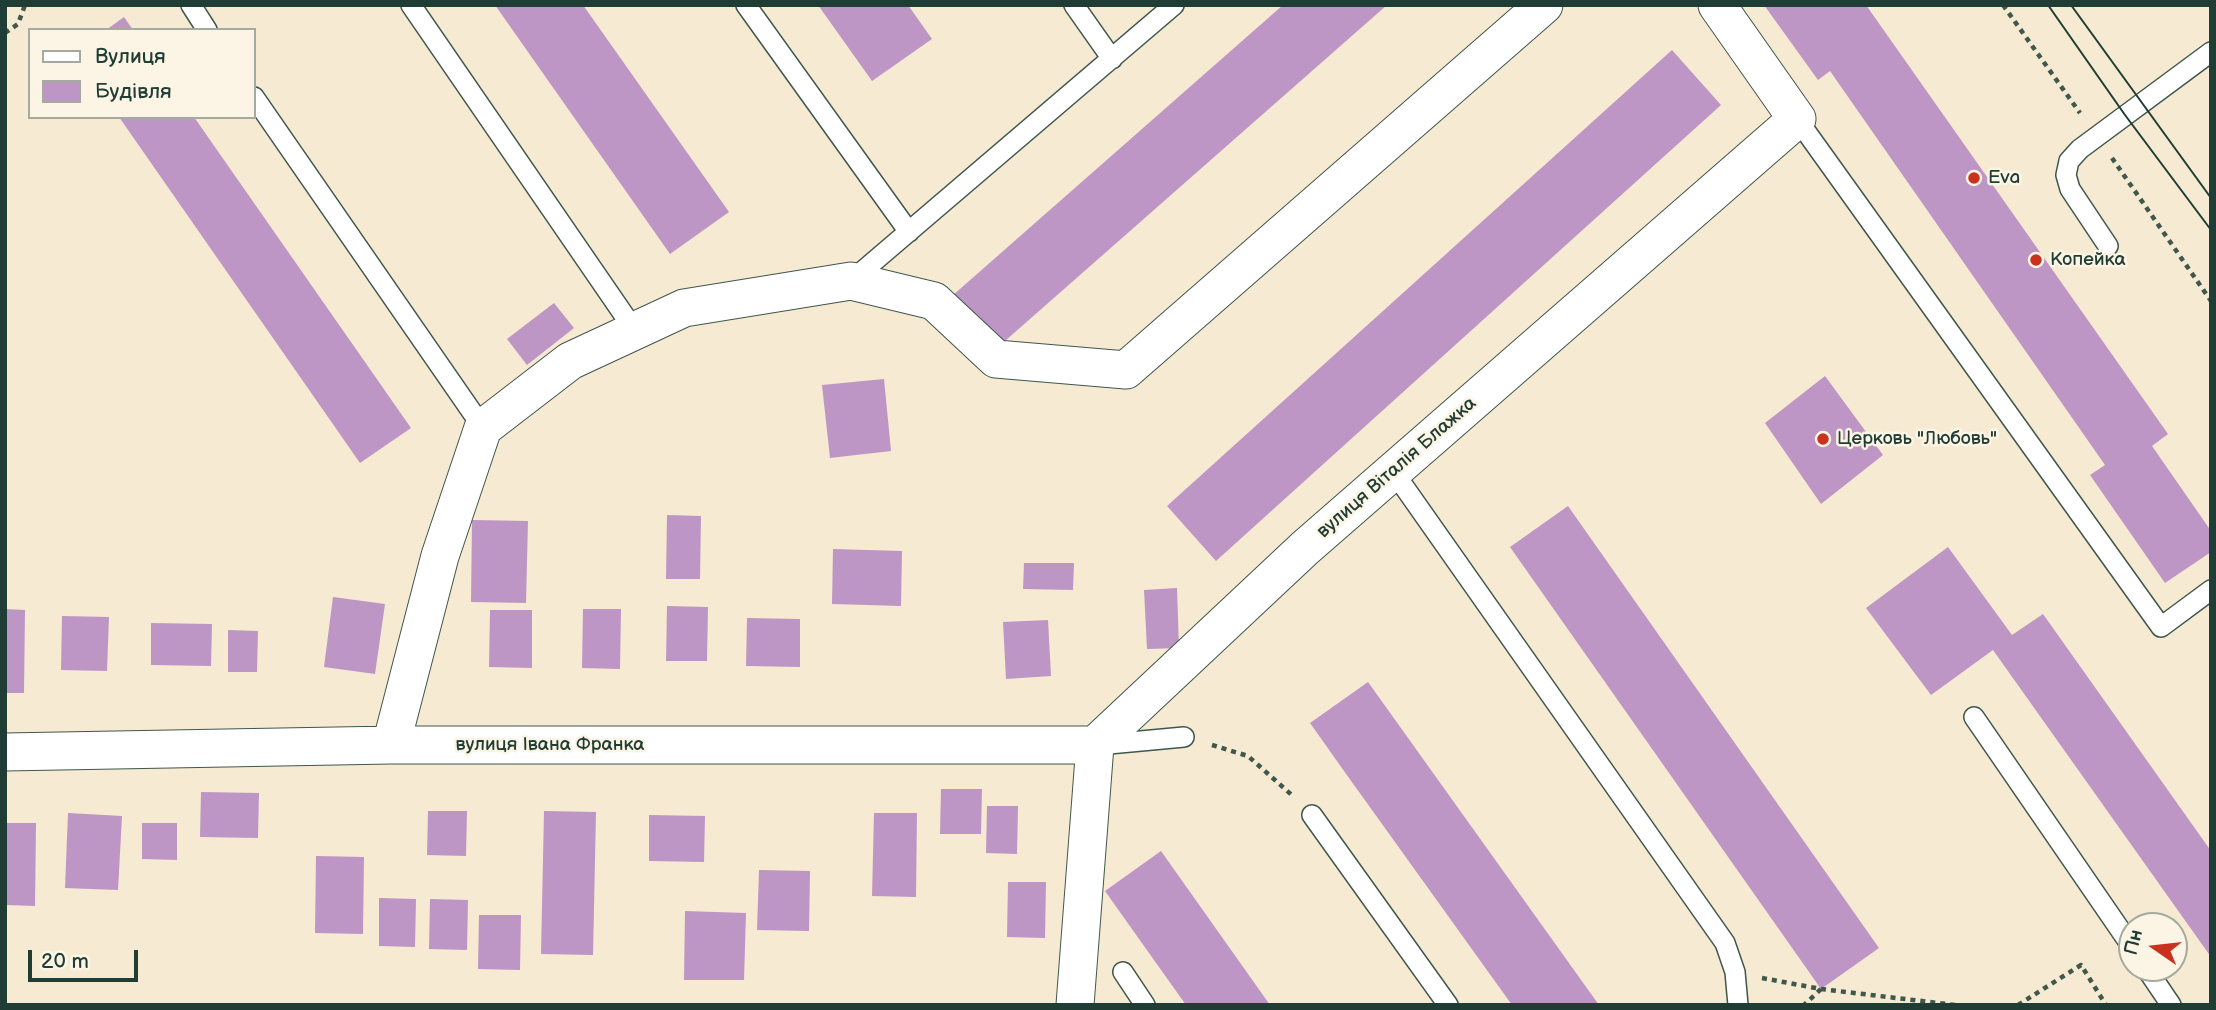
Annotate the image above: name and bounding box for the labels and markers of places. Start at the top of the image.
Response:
place label: Eva [1988,167,2020,189]
marker: Eva [1966,170,1982,186]
place label: Копейка [2050,249,2126,271]
marker: Копейка [2028,252,2044,268]
place label: Церковь "Любовь" [1837,428,1997,450]
marker: Церковь "Любовь" [1815,431,1831,447]

